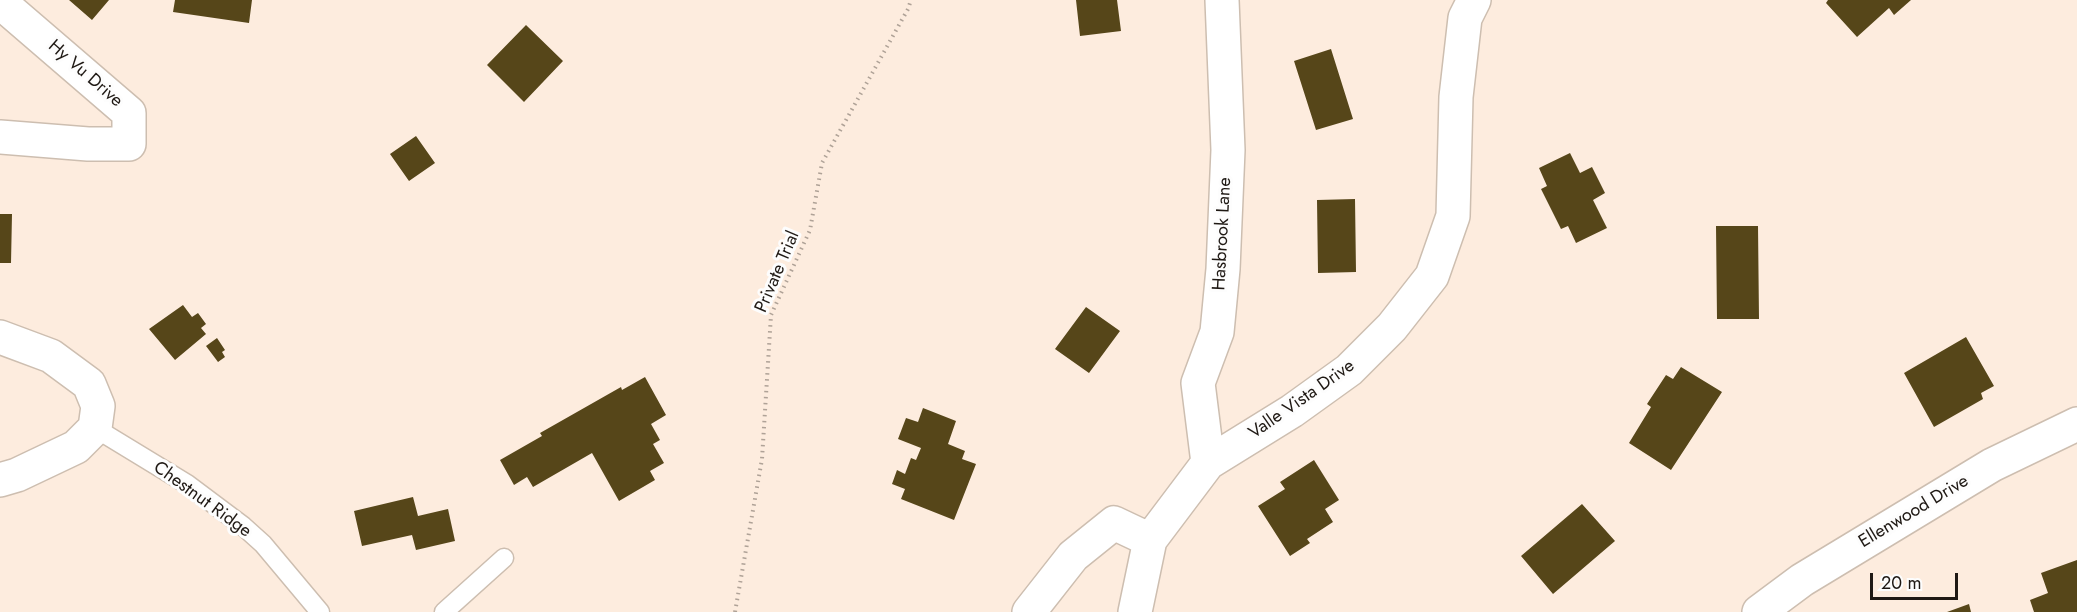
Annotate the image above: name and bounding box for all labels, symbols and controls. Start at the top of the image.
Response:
street label: Hy Vu Drive [43,36,127,112]
street label: Hasbrook Lane [1209,177,1237,291]
street label: Private Trial [751,228,805,316]
street label: Valle Vista Drive [1245,356,1359,444]
street label: Chestnut Ridge [149,457,255,543]
street label: Ellenwood Drive [1855,471,1973,553]
scale bar [1873,561,1962,599]
text: 20 m [1881,570,1921,596]

